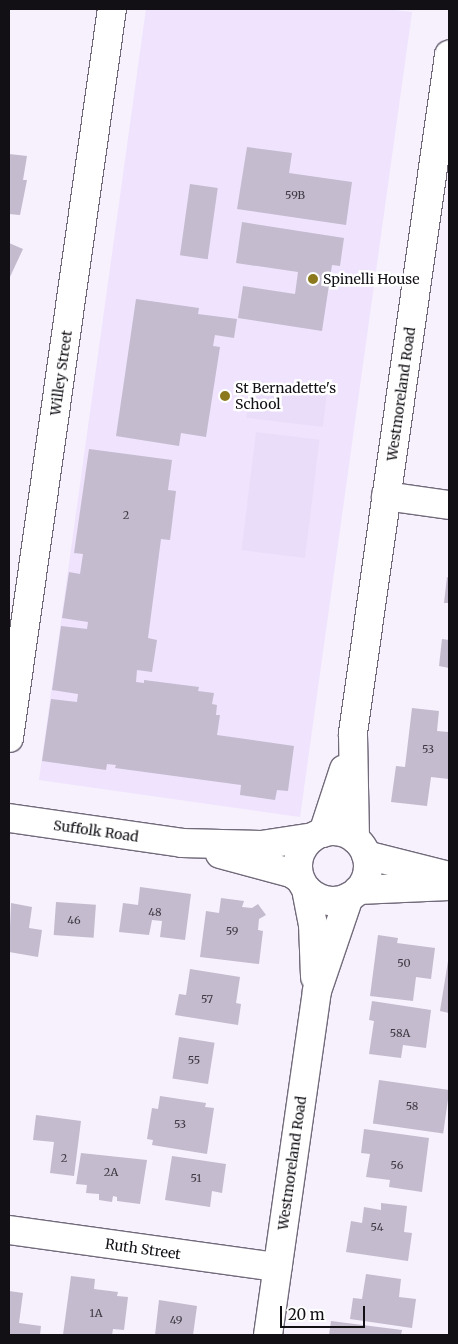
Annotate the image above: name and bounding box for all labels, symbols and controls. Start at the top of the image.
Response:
house number: 59B [285,188,305,202]
place label: Spinelli House [323,271,419,287]
marker: Spinelli House [307,273,319,285]
street label: Westmoreland Road [383,326,419,462]
street label: Willey Street [47,329,75,417]
place label: St Bernadette's School [235,380,336,412]
marker: St Bernadette's School [219,390,231,402]
house number: 2 [123,508,129,522]
house number: 53 [422,742,434,756]
street label: Suffolk Road [52,817,140,845]
house number: 48 [148,905,162,919]
house number: 46 [67,913,81,927]
house number: 59 [226,924,238,938]
house number: 50 [397,956,411,970]
house number: 57 [201,992,213,1006]
house number: 58A [390,1026,410,1040]
house number: 55 [188,1053,200,1067]
street label: Westmoreland Road [274,1095,310,1231]
house number: 58 [406,1099,418,1113]
house number: 53 [174,1117,186,1131]
house number: 2 [61,1151,67,1165]
house number: 56 [391,1158,403,1172]
house number: 2A [104,1165,118,1179]
house number: 51 [191,1171,201,1185]
house number: 54 [371,1220,383,1234]
street label: Ruth Street [104,1235,182,1263]
scale bar [283,1296,368,1328]
text: 20 m [288,1305,325,1324]
house number: 1A [90,1306,102,1320]
house number: 49 [170,1313,182,1327]

